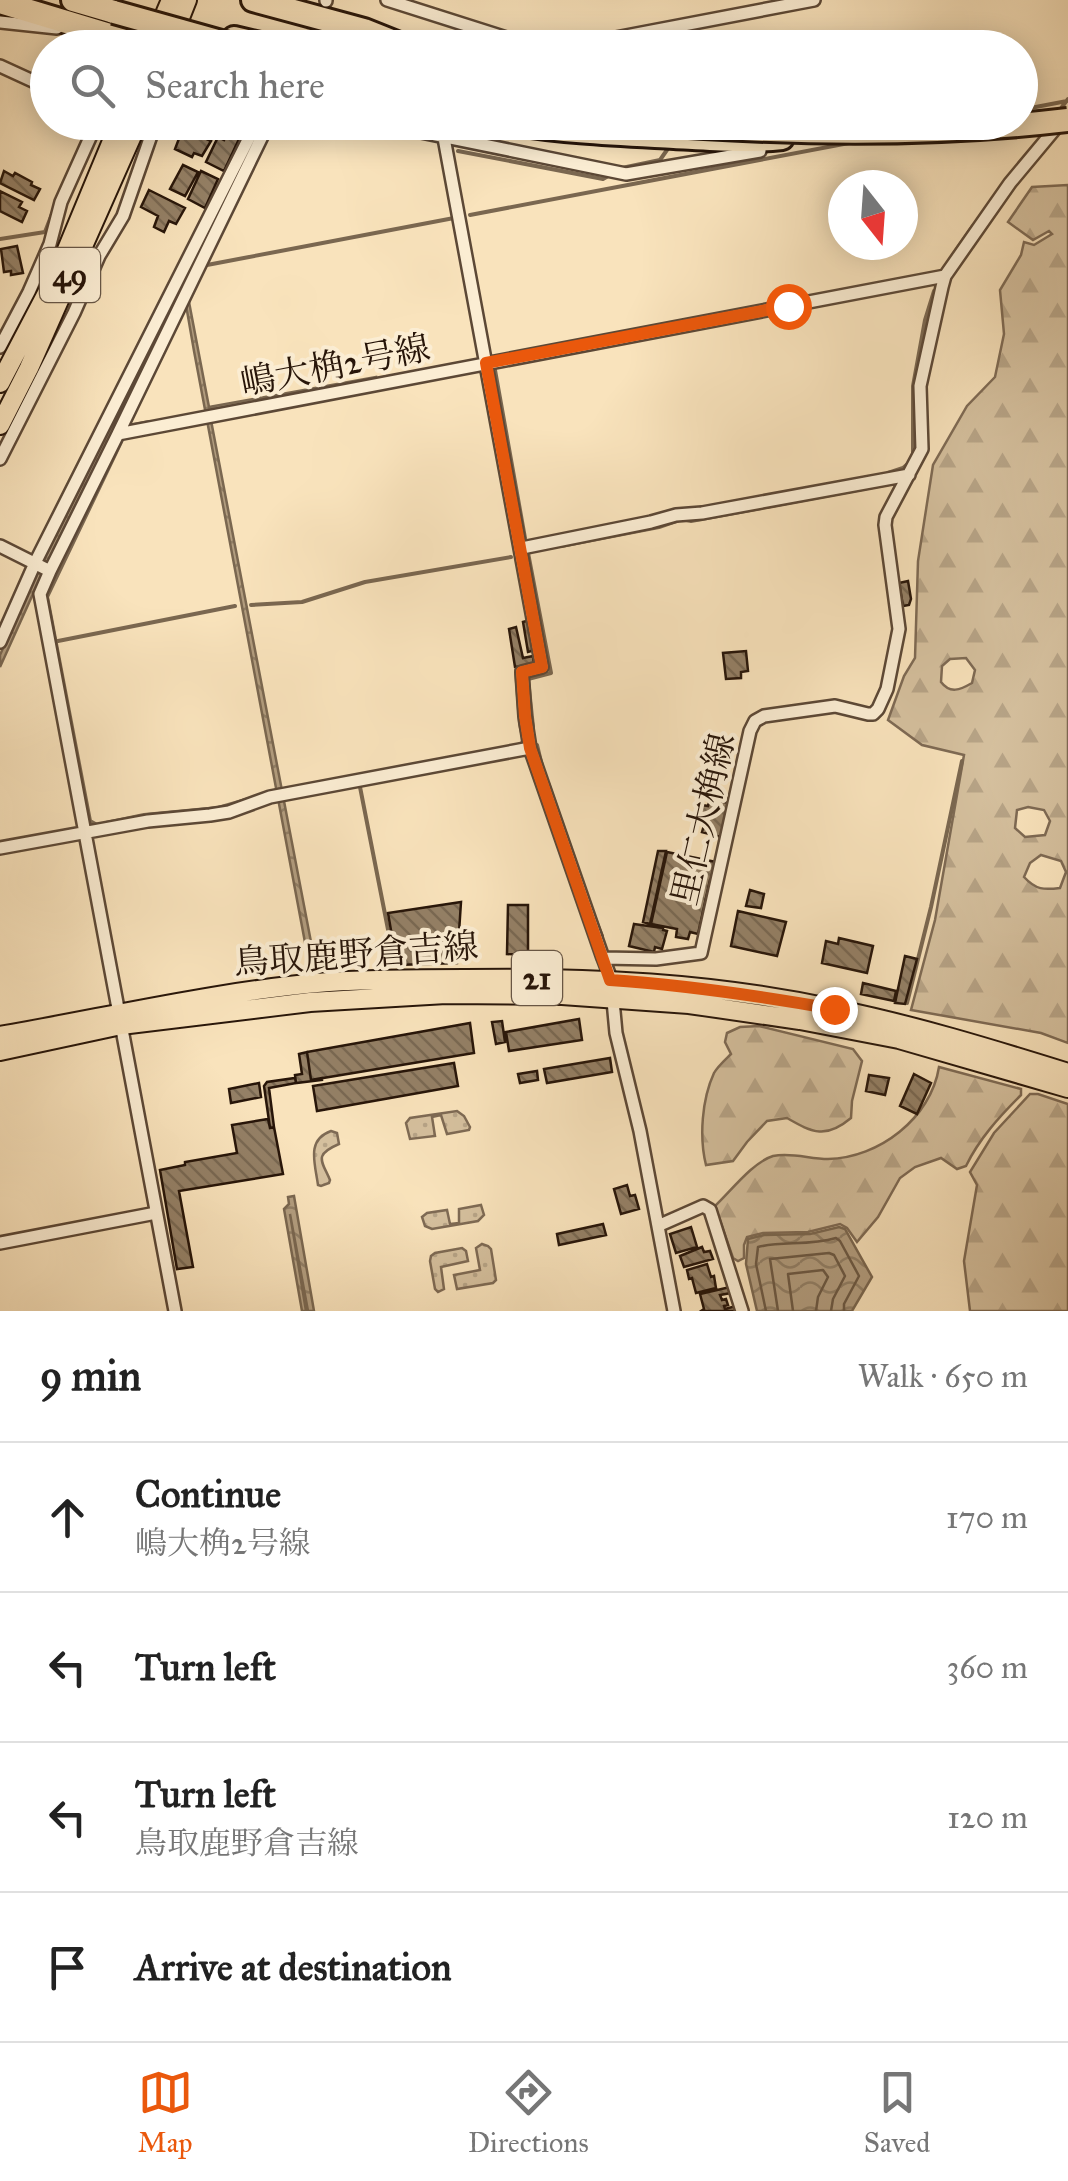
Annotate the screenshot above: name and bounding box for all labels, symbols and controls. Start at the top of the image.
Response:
search box [30,30,1038,140]
icon: search [65,58,120,113]
text: Search here [145,62,325,108]
north arrow [828,170,918,260]
road number: 49 [40,248,100,302]
route start [766,284,812,330]
street label: 嶋大桷2号線 [237,326,434,405]
street label: 里仁大桷線 [663,729,744,909]
street label: 鳥取鹿野倉吉線 [232,925,480,984]
road number: 21 [512,951,562,1005]
route end [812,987,858,1033]
text: 9 min [40,1350,141,1402]
text: Walk · 650 m [858,1357,1028,1396]
text: Continue [135,1471,281,1517]
icon: ahead [40,1490,95,1545]
text: 170 m [946,1498,1028,1537]
text: 嶋大桷2号線 [135,1524,311,1563]
icon: left [40,1640,95,1695]
text: Turn left [135,1644,276,1690]
text: 360 m [946,1648,1028,1687]
text: Turn left [135,1771,276,1817]
icon: left [40,1790,95,1845]
text: 120 m [947,1798,1028,1837]
text: 鳥取鹿野倉吉線 [135,1824,359,1863]
icon: arrive [40,1940,95,1995]
text: Arrive at destination [135,1944,452,1990]
tab: Map [138,2065,193,2160]
tab: Directions [468,2065,589,2160]
tab: Saved [864,2065,930,2160]

